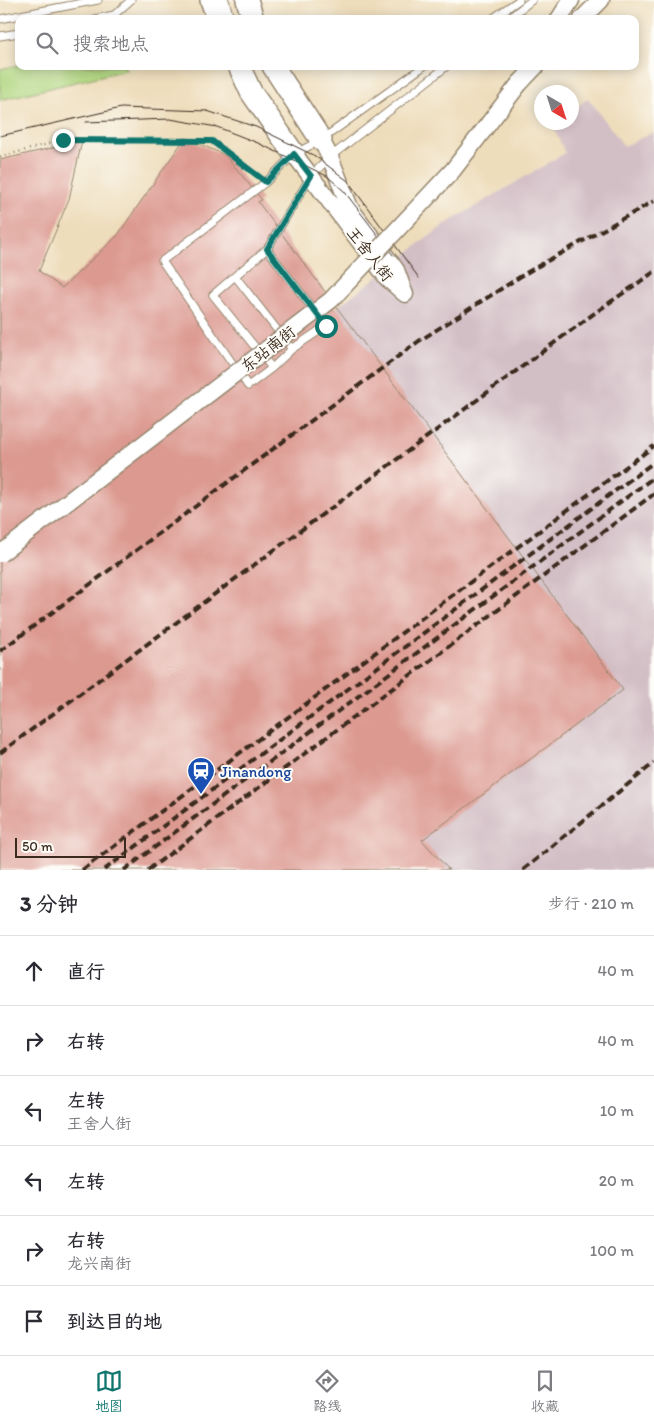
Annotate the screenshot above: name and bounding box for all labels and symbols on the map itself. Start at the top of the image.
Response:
north arrow [534,85,579,130]
route end [52,129,75,152]
street label: 王舍人街 [343,223,397,285]
route start [315,315,338,338]
street label: 东站南街 [237,322,299,376]
station icon: Jinandong [186,756,216,795]
place label: Jinandong [220,762,292,781]
scale bar [15,835,126,858]

